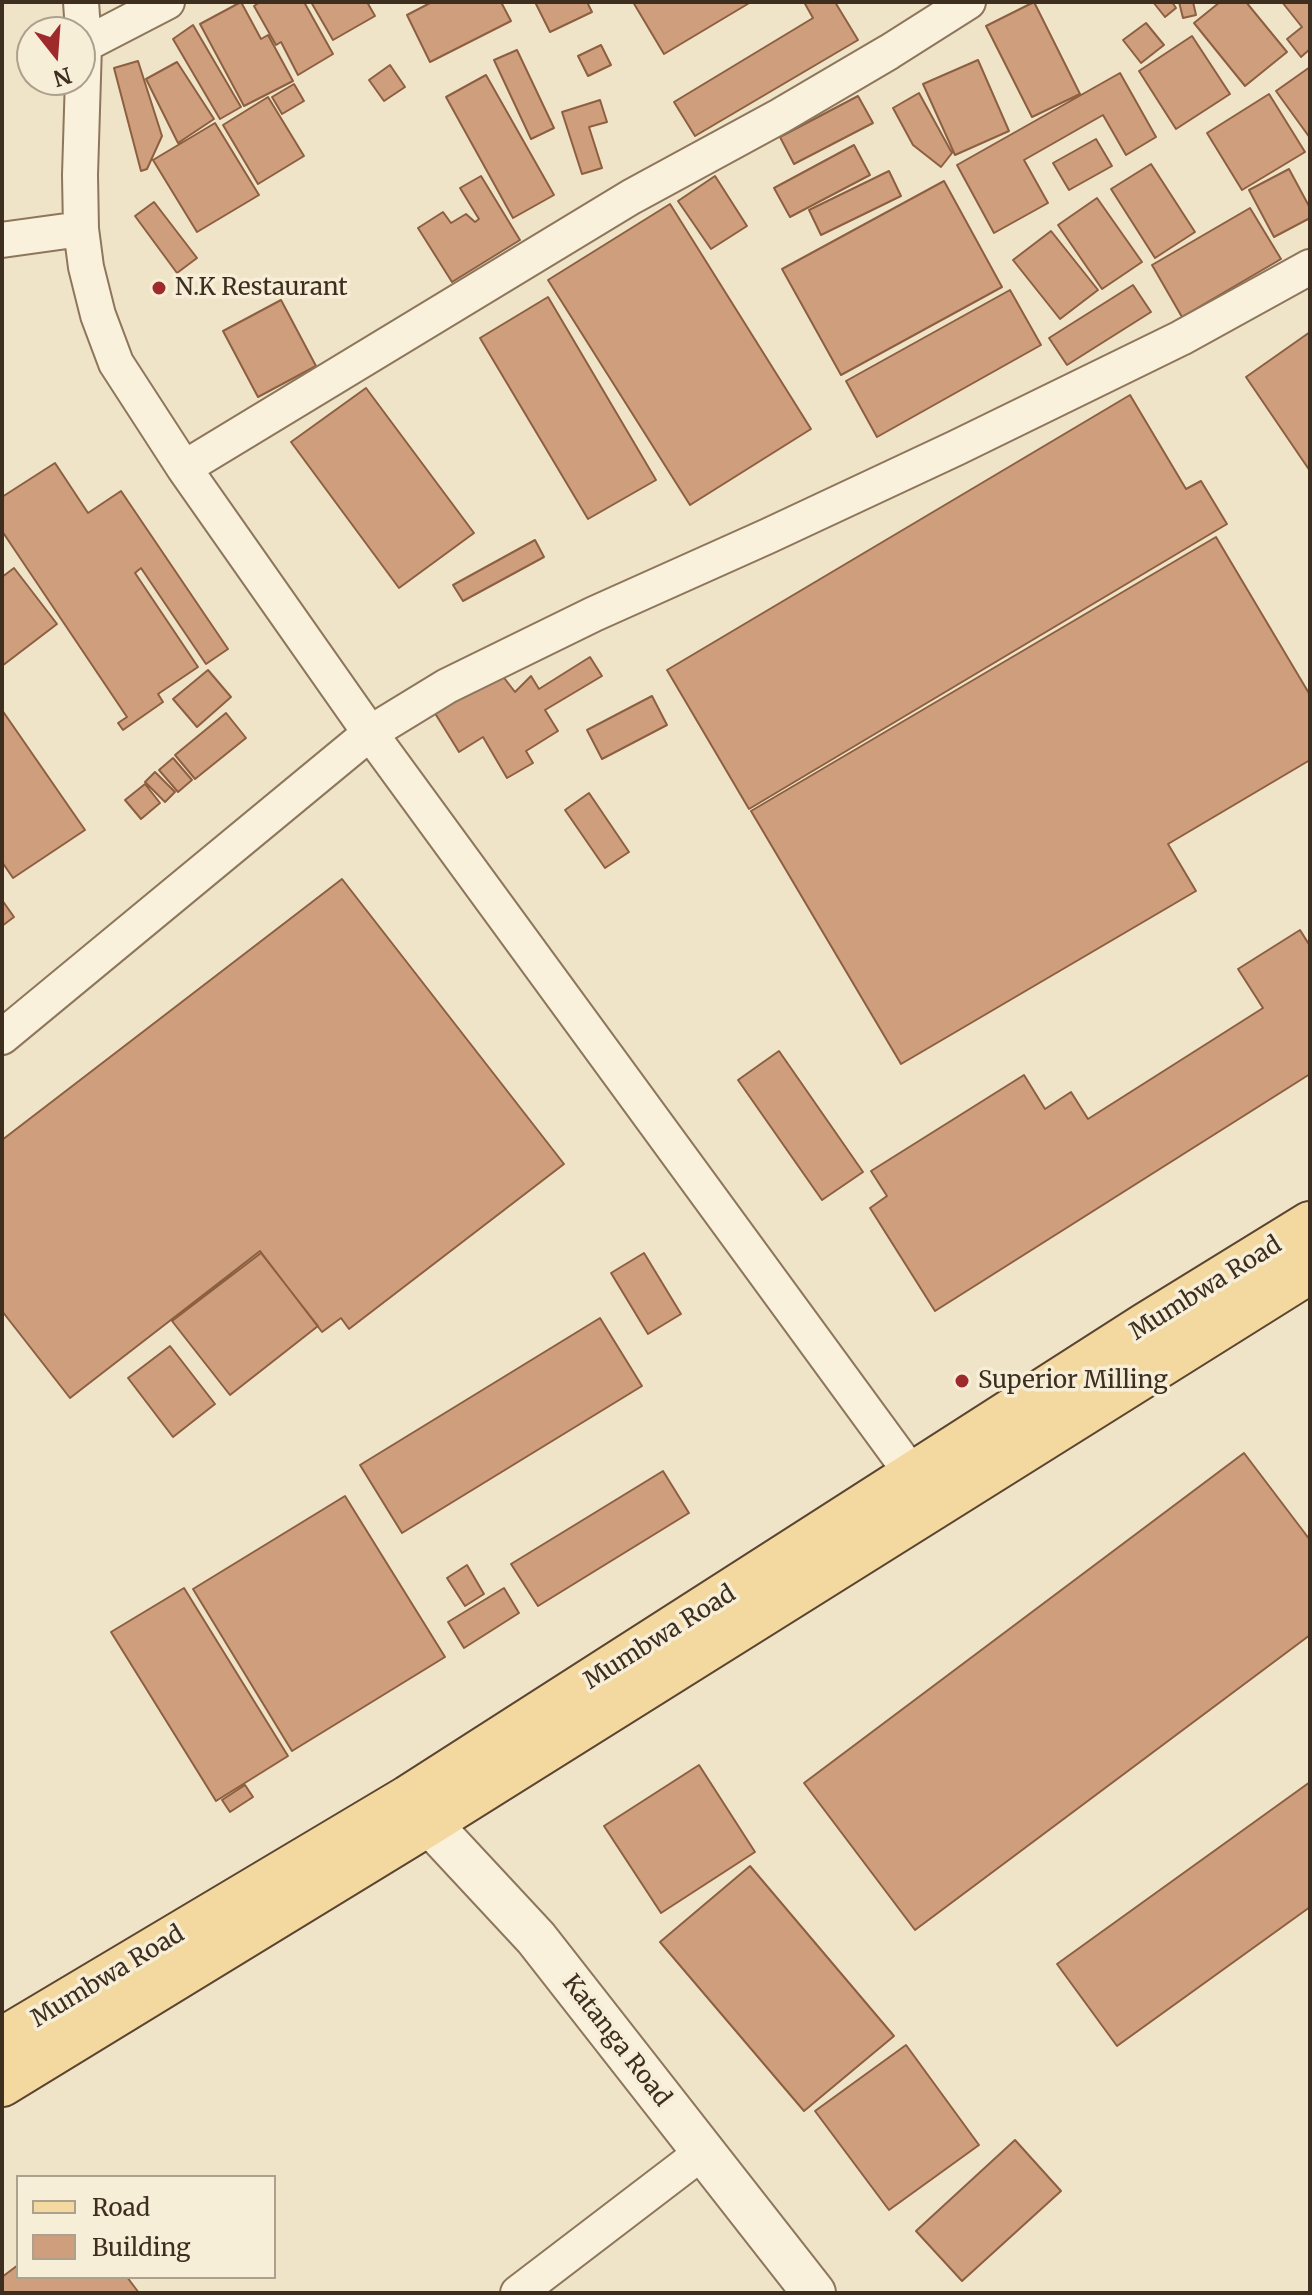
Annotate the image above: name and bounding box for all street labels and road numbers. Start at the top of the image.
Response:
street label: Mumbwa Road [1125,1231,1287,1347]
street label: Mumbwa Road [579,1580,741,1696]
street label: Mumbwa Road [26,1920,190,2034]
street label: Katanga Road [556,1969,676,2113]

